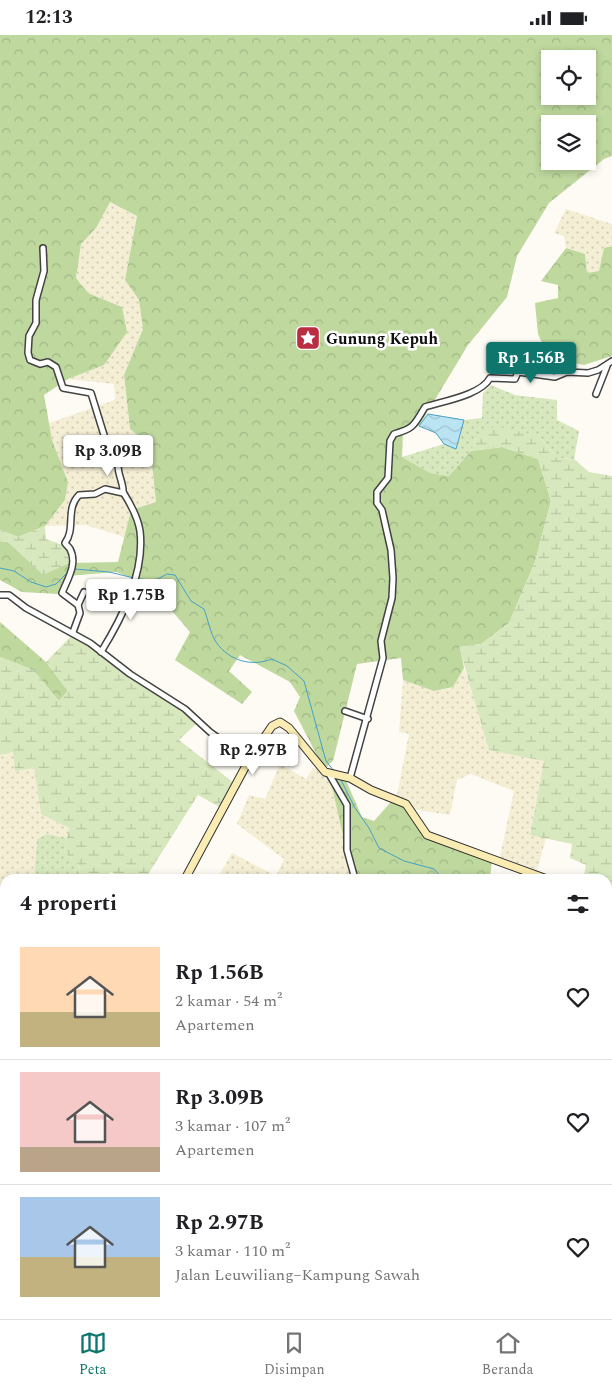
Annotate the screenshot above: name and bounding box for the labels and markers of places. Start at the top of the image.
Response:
place icon: Gunung Kepuh [295,325,321,351]
place label: Gunung Kepuh [326,327,438,351]
pin: Rp 1.56B [479,341,583,384]
pin: Rp 3.09B [56,435,160,477]
pin: Rp 1.75B [79,579,183,621]
pin: Rp 2.97B [201,733,305,776]

